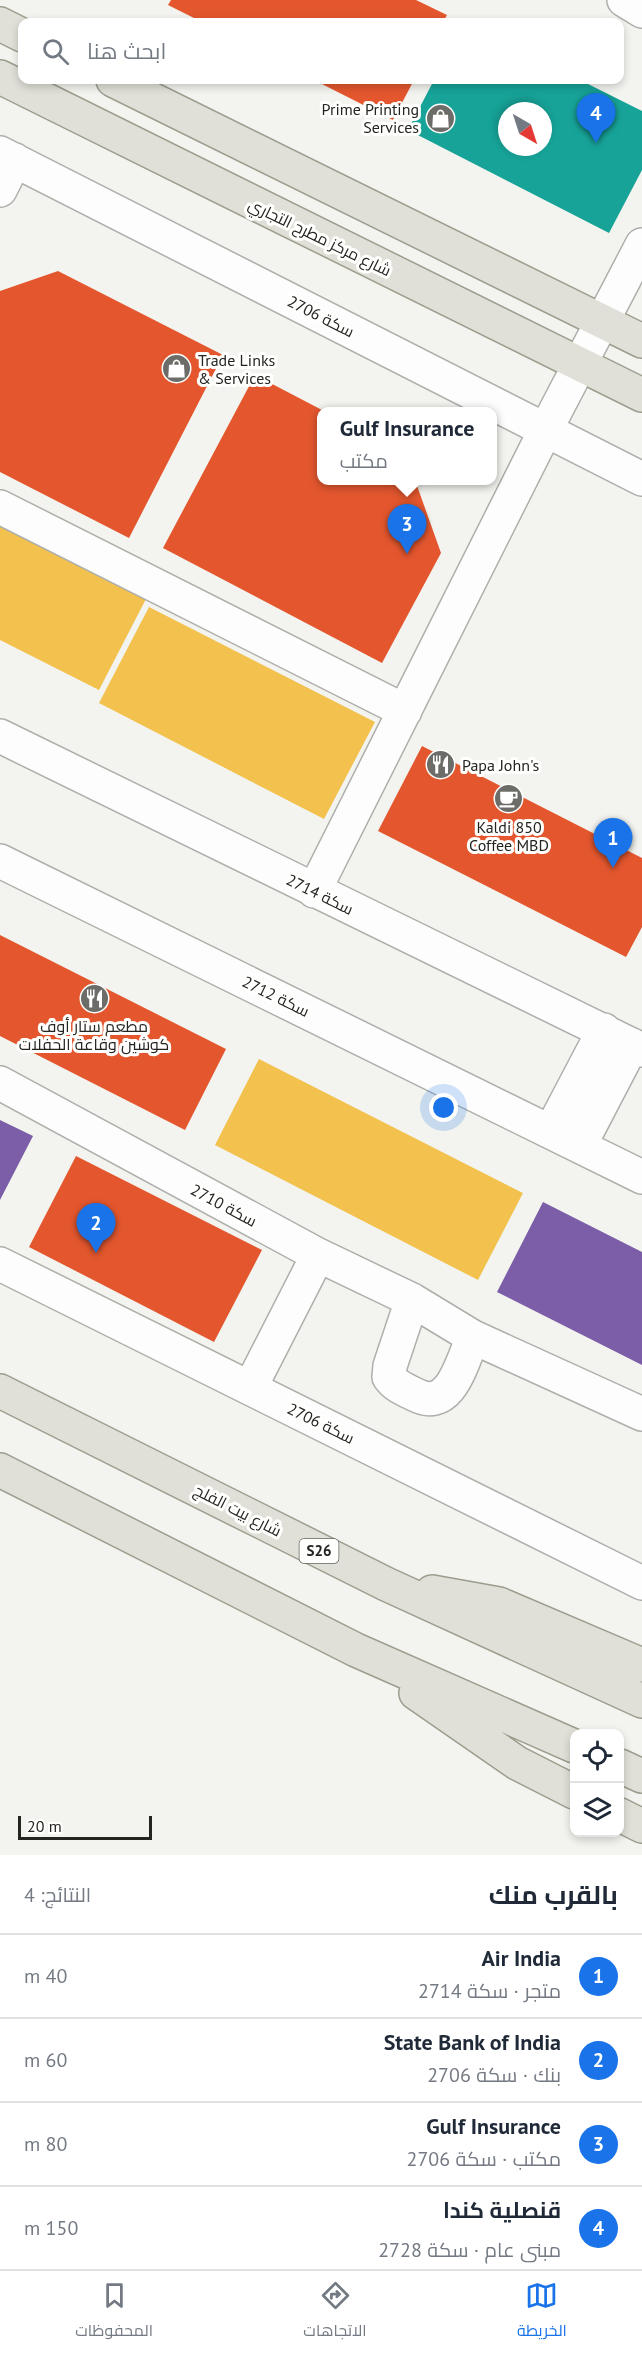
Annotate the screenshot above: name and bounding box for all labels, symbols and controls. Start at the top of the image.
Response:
search box [18,18,624,84]
icon: search [39,35,72,68]
text: ابحث هنا [87,37,166,65]
pin: 4 [576,94,616,143]
place label: Prime Printing Services [322,99,419,137]
shop icon: Prime Printing Services [424,102,456,134]
north arrow [498,102,552,156]
street label: شارع مركز مطرح التجاري [244,194,395,284]
street label: سكة 2706 [284,291,358,341]
place label: Trade Links & Services [198,350,276,388]
shop icon: Trade Links & Services [161,353,193,385]
popup [317,407,497,485]
text: Gulf Insurance [340,414,474,442]
text: مكتب [340,448,388,474]
pin: 3 [388,504,426,554]
restaurant icon: Papa John's [425,749,457,781]
place label: Papa John's [462,755,539,775]
cafe icon: Kaldi 850 Coffee MBD [493,783,525,815]
place label: Kaldi 850 Coffee MBD [469,817,549,855]
pin: 1 [594,818,632,868]
street label: سكة 2714 [283,869,357,919]
street label: سكة 2712 [239,971,313,1021]
restaurant icon: مطعم ستار أوف كوشين وقاعة الحفلات [78,982,110,1014]
place label: مطعم ستار أوف كوشين وقاعة الحفلات [19,1016,169,1055]
your location [429,1093,458,1122]
street label: سكة 2710 [187,1179,261,1231]
pin: 2 [76,1204,116,1253]
street label: سكة 2706 [284,1398,358,1448]
street label: شارع بيت الفلج [190,1479,285,1542]
road number: S26 [300,1539,338,1563]
map controls [570,1729,624,1837]
button: locate [570,1729,624,1783]
button: layers [570,1783,624,1837]
scale bar [18,1813,152,1840]
text: 20 m [27,1816,62,1836]
text: بالقرب منك [489,1878,618,1911]
text: النتائج: 4 [24,1882,91,1908]
text: Air India [482,1944,561,1972]
text: 40 m [24,1963,67,1989]
text: 1 [593,1963,604,1989]
text: متجر · سكة 2714 [418,1978,561,2004]
text: State Bank of India [384,2028,561,2056]
text: 60 m [24,2047,67,2073]
text: 2 [593,2047,604,2073]
text: بنك · سكة 2706 [427,2062,561,2088]
text: Gulf Insurance [426,2112,561,2140]
text: 80 m [24,2131,67,2157]
text: 3 [593,2131,604,2157]
text: مكتب · سكة 2706 [407,2146,561,2172]
text: قنصلية كندا [443,2196,561,2224]
text: 150 m [24,2215,78,2241]
text: 4 [593,2215,604,2241]
text: مبنى عام · سكة 2728 [378,2237,561,2263]
tab: المحفوظات [75,2279,153,2345]
tab: الاتجاهات [303,2279,367,2345]
tab: الخريطة [517,2279,567,2345]

